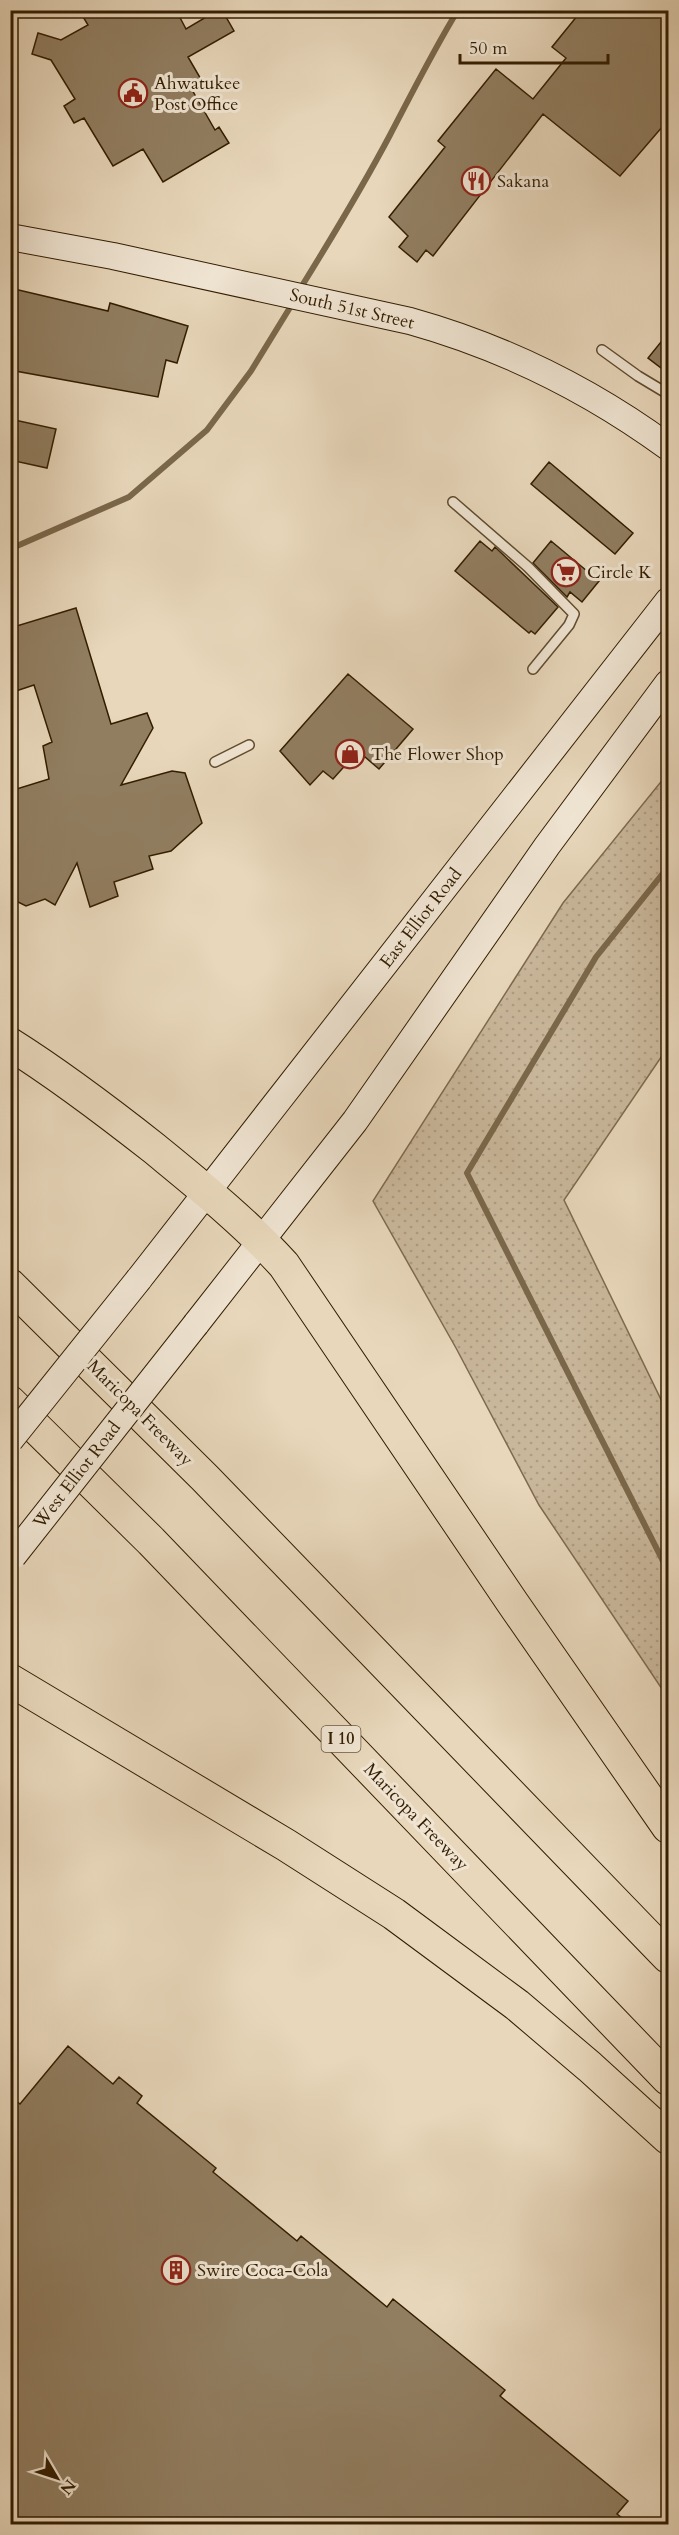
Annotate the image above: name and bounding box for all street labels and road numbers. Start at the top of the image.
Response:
street label: South 51st Street [287,283,417,336]
street label: East Elliot Road [374,862,468,973]
street label: Maricopa Freeway [81,1354,199,1472]
street label: West Elliot Road [27,1416,127,1535]
road number: I 10 [322,1726,360,1752]
street label: Maricopa Freeway [358,1757,474,1877]

